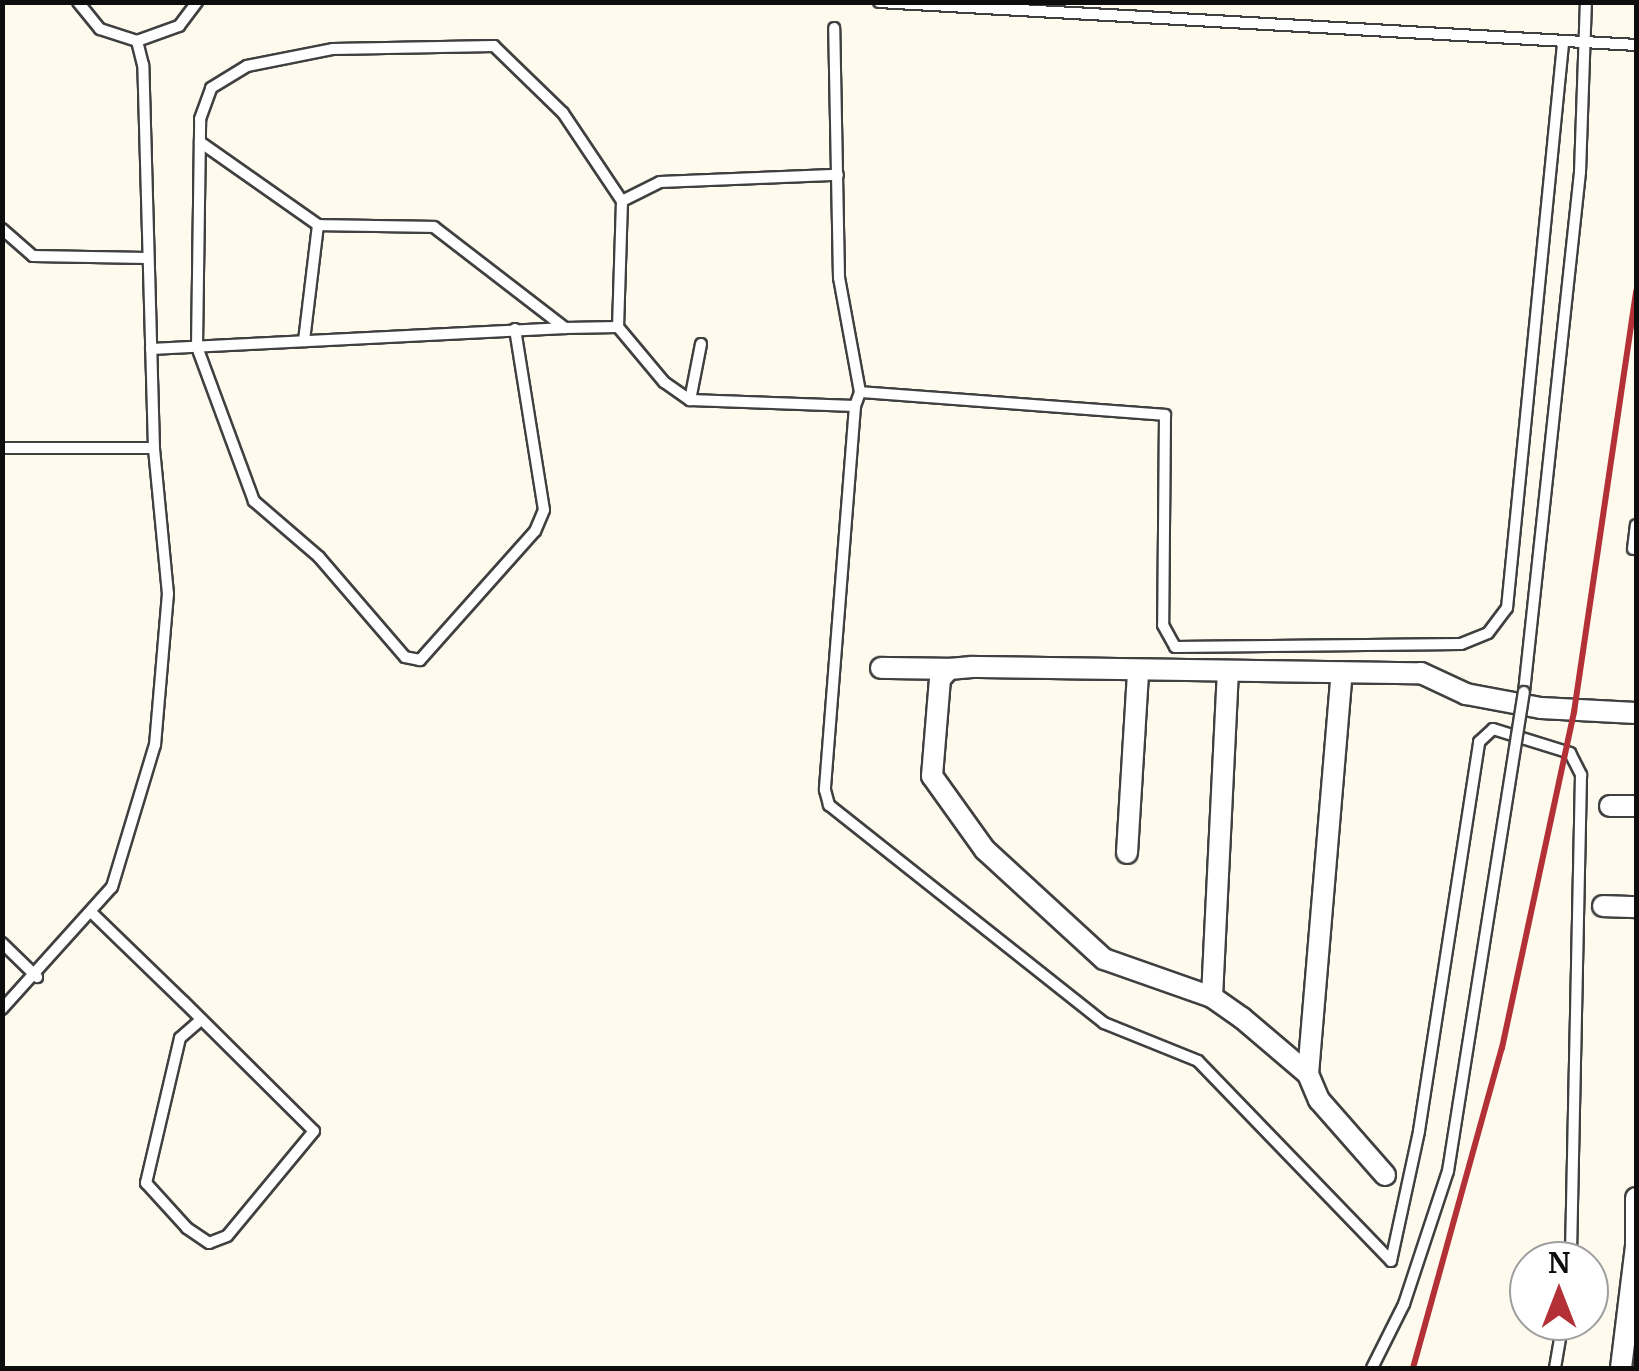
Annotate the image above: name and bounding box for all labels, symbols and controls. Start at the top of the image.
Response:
north arrow [1509,1241,1609,1341]
text: N [1548,1245,1570,1281]

